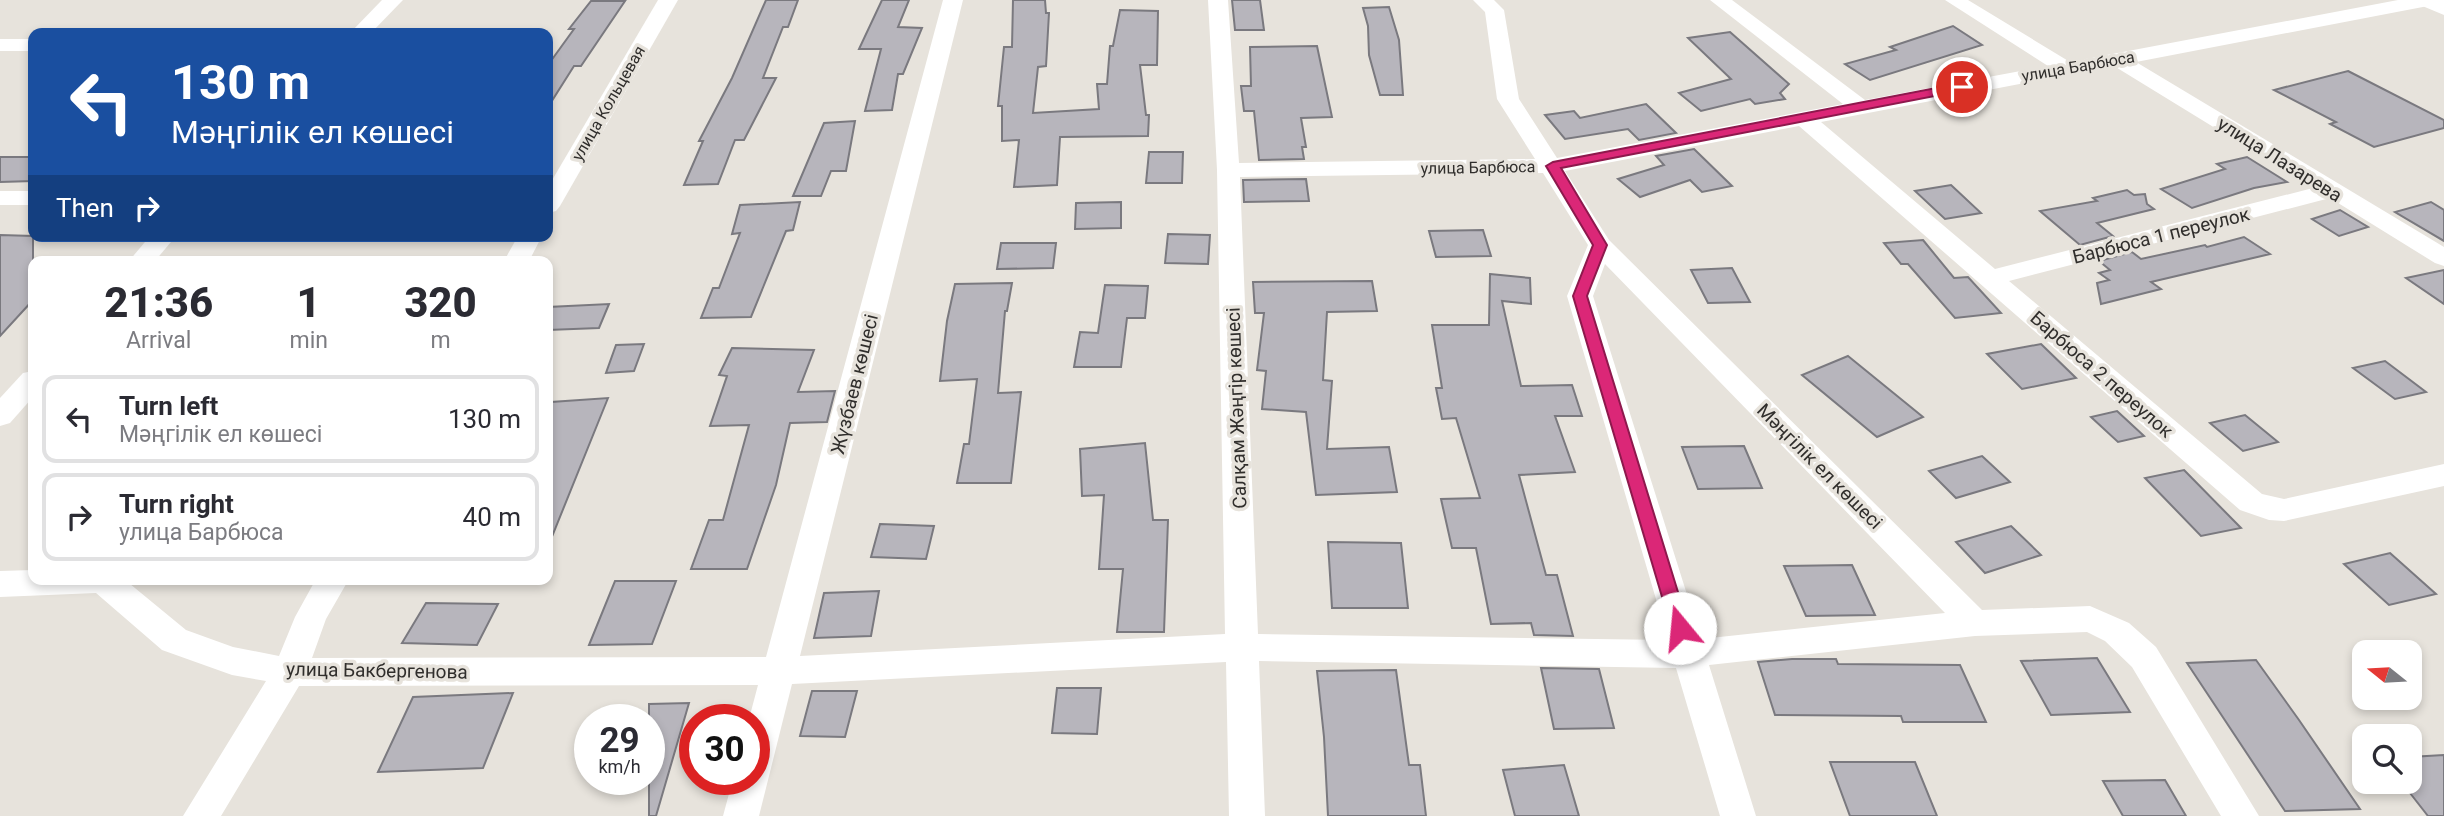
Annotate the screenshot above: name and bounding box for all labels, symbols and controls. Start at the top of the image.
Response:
street label: улица Кольцевая [568,42,649,164]
street label: улица Барбюса [2020,47,2136,86]
text: 130 m [171,54,310,111]
icon: left [56,56,147,147]
pin [1932,57,1992,117]
icon: arrive [1943,68,1981,106]
street label: улица Лазарева [2213,112,2346,207]
text: Мәңгілік ел көшесі [171,113,454,151]
street label: улица Барбюса [1421,157,1535,178]
icon: right [128,189,166,227]
text: Then [56,193,114,223]
street label: Барбюса 1 переулок [2070,202,2253,269]
text: 21:36 [104,278,213,327]
text: 1 [297,278,321,327]
text: 320 [404,278,477,327]
street label: Барбюса 2 переулок [2026,306,2178,443]
street label: Салқам Жәңгір көшесі [1221,307,1252,509]
street label: Жүзбаев көшесі [826,312,883,457]
text: Arrival [126,327,191,354]
text: min [289,327,328,354]
text: m [430,327,451,354]
text: Turn left [119,391,218,421]
street label: Мәңгілік ел көшесі [1752,399,1887,534]
icon: left [60,400,98,438]
text: 130 m [448,404,521,434]
text: Мәңгілік ел көшесі [119,421,322,448]
text: Turn right [119,489,234,519]
icon: right [60,498,98,536]
text: 40 m [463,502,521,532]
text: улица Барбюса [119,519,284,546]
position arrow [1643,591,1717,665]
north arrow [2352,640,2422,710]
map controls [2352,640,2422,794]
street label: улица Бакбергенова [286,657,468,684]
speed limit sign: 30 [679,704,770,795]
text: 29 [599,720,640,761]
button: search [2352,724,2422,794]
text: km/h [598,756,641,777]

